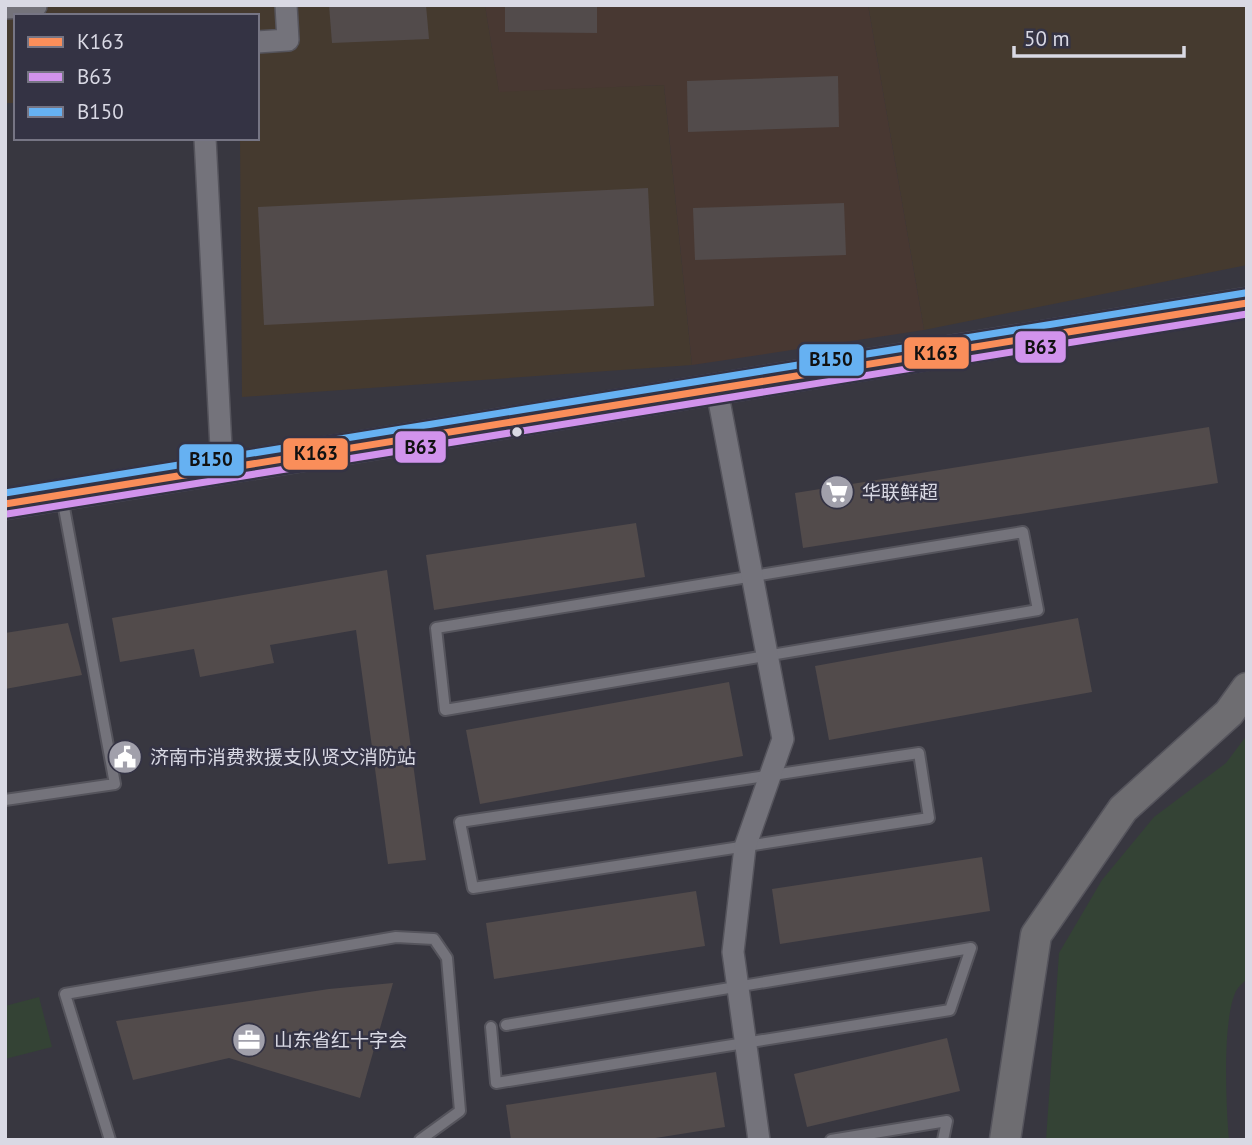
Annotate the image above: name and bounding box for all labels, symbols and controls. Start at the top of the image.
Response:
legend [14,14,259,140]
scale bar [1014,14,1184,58]
text: 50 m [1024,25,1070,52]
text: K163 [77,28,124,55]
text: B63 [77,63,112,90]
text: B150 [77,98,124,125]
line badge: B63 [1014,330,1067,364]
text: B63 [1025,335,1057,359]
line badge: K163 [903,336,970,370]
text: K163 [914,341,958,365]
line badge: B150 [798,343,865,377]
text: B150 [809,347,853,371]
unlabelled marker [510,425,524,439]
line badge: B63 [394,430,447,464]
text: B63 [405,435,437,459]
line badge: K163 [282,437,349,471]
text: K163 [294,441,338,465]
line badge: B150 [178,443,245,477]
text: B150 [189,447,233,471]
supermarket icon: 华联鲜超 [818,473,856,511]
place label: 华联鲜超 [862,480,938,504]
public building icon: 济南市消费救援支队贤文消防站 [106,738,144,776]
place label: 济南市消费救援支队贤文消防站 [150,745,416,769]
office icon: 山东省红十字会 [230,1021,268,1059]
place label: 山东省红十字会 [274,1028,407,1052]

